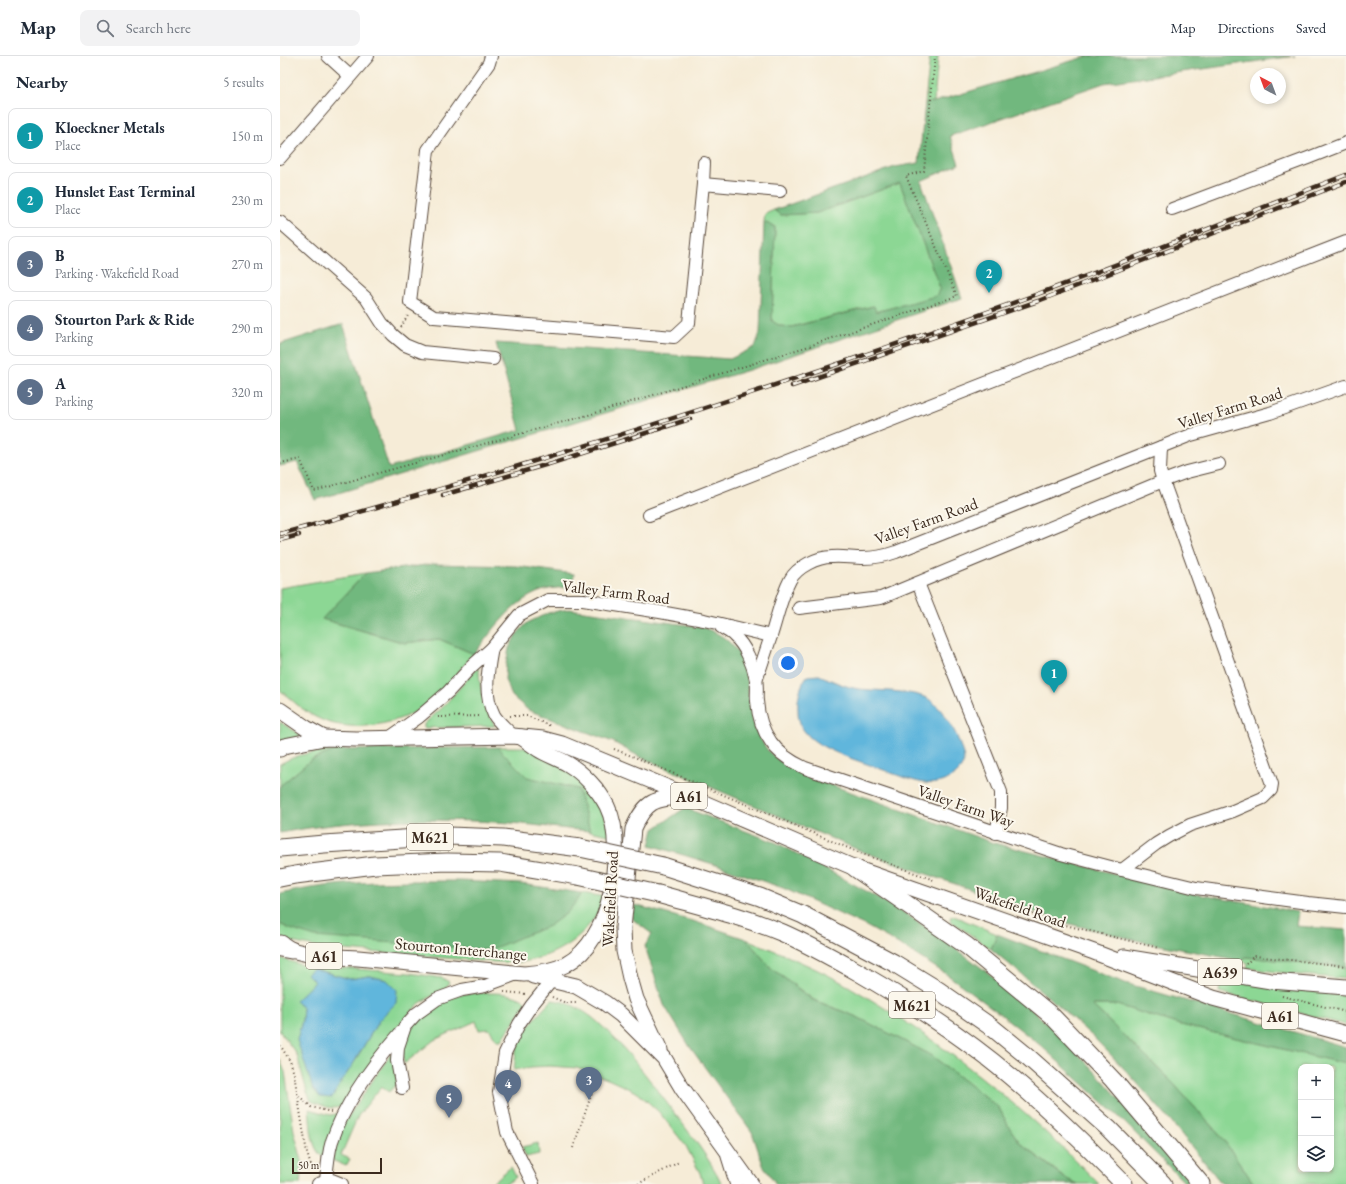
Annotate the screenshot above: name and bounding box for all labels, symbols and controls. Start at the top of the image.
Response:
search box [80,10,360,46]
text: Map [20,15,56,40]
icon: search [94,17,116,39]
text: Search here [126,18,191,37]
text: Map [1170,19,1196,37]
text: Directions [1218,19,1274,37]
text: Saved [1296,19,1326,37]
north arrow [1250,68,1286,104]
text: Nearby [16,71,68,93]
text: 5 results [223,74,264,91]
text: Kloeckner Metals [55,118,165,137]
text: 1 [27,128,33,145]
text: 150 m [232,128,263,145]
text: Place [55,137,81,154]
text: Hunslet East Terminal [55,182,195,201]
text: 2 [27,192,33,209]
text: 230 m [232,192,263,209]
text: Place [55,201,81,218]
text: B [55,246,64,265]
text: 3 [27,256,33,273]
text: 270 m [232,256,263,273]
pin: 2 [976,260,1002,293]
text: Parking · Wakefield Road [55,265,179,282]
text: Stourton Park & Ride [55,310,194,329]
text: 4 [27,320,33,337]
text: 290 m [232,320,263,337]
text: Parking [55,329,93,346]
text: A [55,374,66,393]
street label: Valley Farm Road [1175,382,1286,434]
text: 5 [27,384,33,401]
text: 320 m [232,384,263,401]
text: Parking [55,393,93,410]
street label: Valley Farm Road [872,492,981,549]
street label: Valley Farm Road [561,575,672,609]
your location [778,653,798,673]
pin: 1 [1041,660,1067,693]
street label: Valley Farm Way [915,780,1018,833]
road number: A61 [671,783,707,809]
road number: M621 [407,824,453,850]
street label: Wakefield Road [597,849,623,948]
street label: Wakefield Road [971,881,1070,933]
street label: Stourton Interchange [394,933,528,965]
road number: A61 [306,943,342,969]
road number: A639 [1198,959,1242,985]
road number: M621 [889,992,935,1018]
road number: A61 [1262,1003,1298,1029]
map controls [1298,1064,1334,1172]
button: + [1298,1064,1334,1100]
pin: 3 [576,1067,602,1100]
pin: 4 [495,1070,521,1103]
pin: 5 [436,1085,462,1118]
button: − [1298,1100,1334,1136]
button: layers [1298,1136,1334,1172]
scale bar [292,1156,382,1175]
text: 50 m [298,1158,319,1172]

